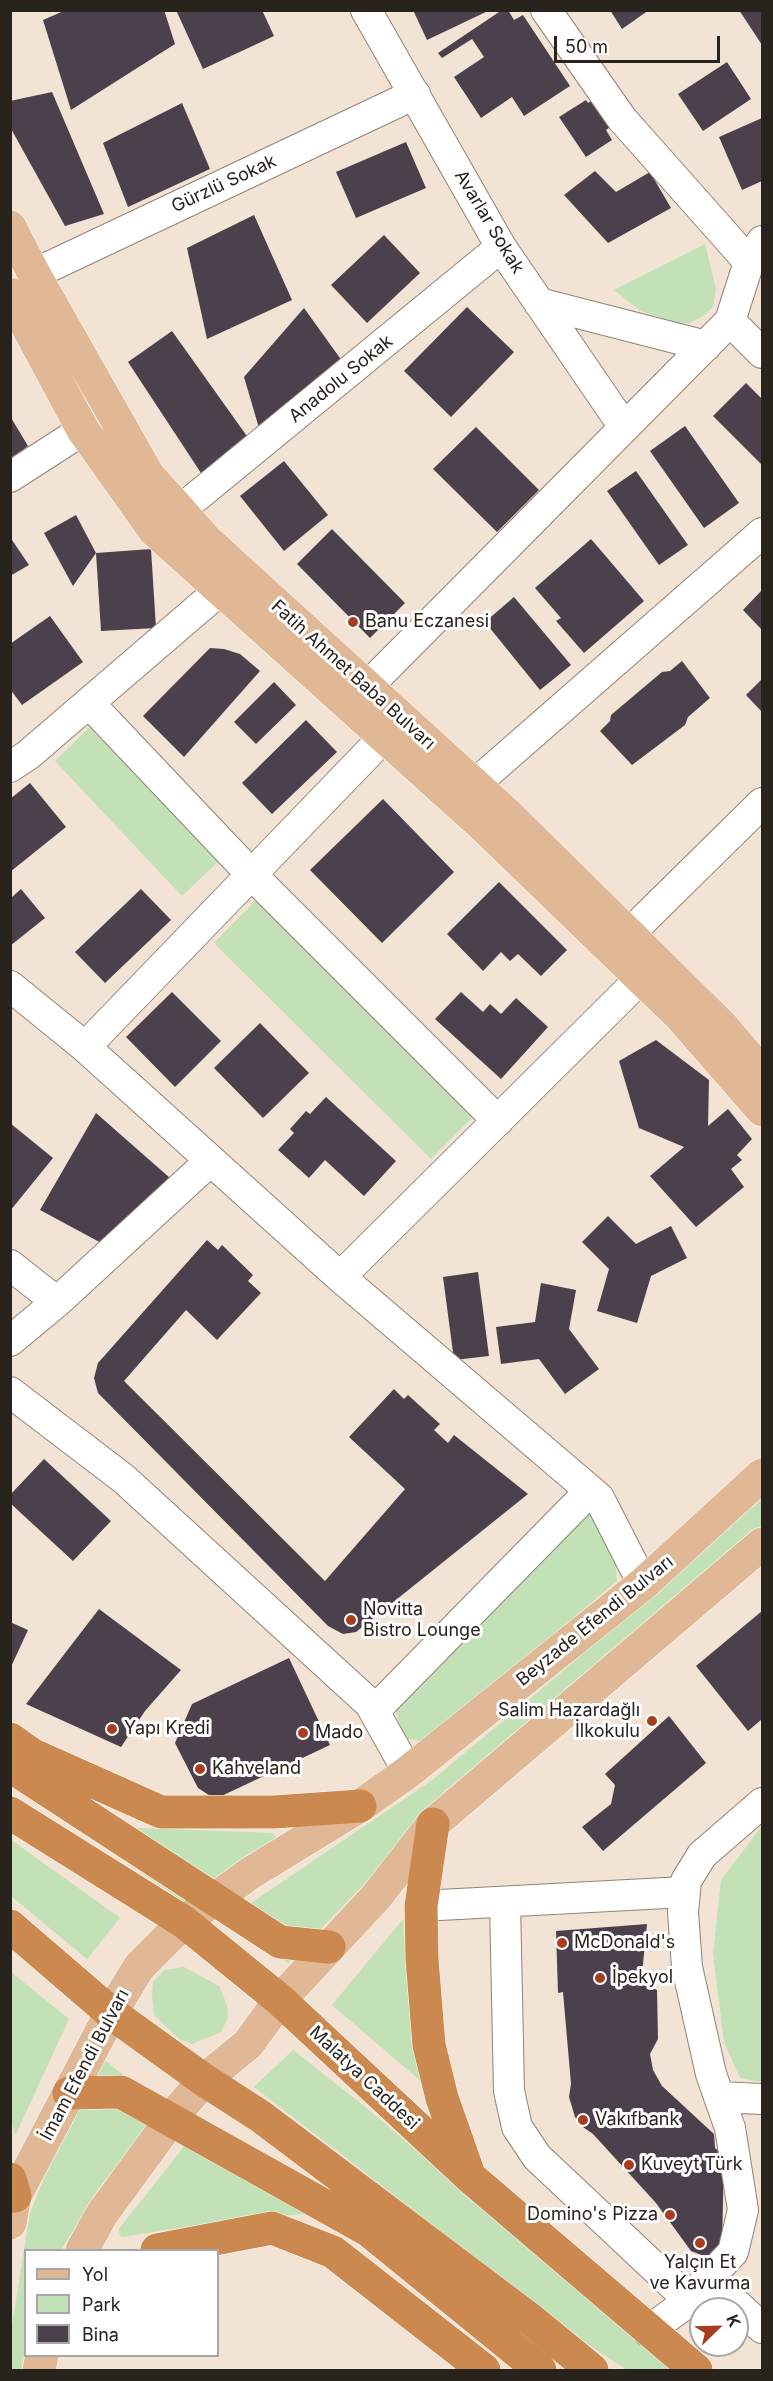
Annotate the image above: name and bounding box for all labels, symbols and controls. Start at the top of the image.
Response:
scale bar [557,24,724,62]
text: 50 m [565,36,608,57]
street label: Gürzlü Sokak [168,150,280,218]
street label: Avarlar Sokak [450,166,528,278]
street label: Anadolu Sokak [285,331,397,427]
street label: Fatih Ahmet Baba Bulvarı [267,596,439,754]
place label: Banu Eczanesi [365,611,489,633]
marker: Banu Eczanesi [346,615,360,629]
street label: Beyzade Efendi Bulvarı [512,1551,678,1691]
place label: Novitta Bistro Lounge [363,1599,481,1642]
marker: Novitta Bistro Lounge [344,1613,358,1627]
place label: Salim Hazardağlı İlkokulu [498,1700,640,1742]
marker: Salim Hazardağlı İlkokulu [645,1714,659,1728]
place label: Yapı Kredi [124,1718,210,1740]
marker: Yapı Kredi [105,1722,119,1736]
place label: Mado [315,1722,363,1744]
marker: Mado [296,1726,310,1740]
place label: Kahveland [212,1758,301,1780]
marker: Kahveland [193,1762,207,1776]
place label: McDonald's [574,1932,675,1954]
marker: McDonald's [555,1936,569,1950]
place label: İpekyol [612,1967,673,1989]
marker: İpekyol [593,1971,607,1985]
street label: İmam Efendi Bulvarı [36,1986,134,2144]
street label: Malatya Caddesi [305,2022,423,2134]
place label: Vakıfbank [595,2109,679,2131]
marker: Vakıfbank [576,2113,590,2127]
place label: Kuveyt Türk [641,2154,743,2176]
marker: Kuveyt Türk [622,2158,636,2172]
place label: Domino's Pizza [527,2204,658,2226]
marker: Domino's Pizza [663,2208,677,2222]
marker: Yalçın Et ve Kavurma [693,2236,707,2250]
legend [24,2249,219,2357]
place label: Yalçın Et ve Kavurma [650,2252,750,2294]
text: Yol [82,2264,108,2285]
text: Park [82,2294,121,2315]
north arrow [689,2297,749,2357]
text: K [722,2312,745,2330]
text: Bina [82,2324,119,2345]

